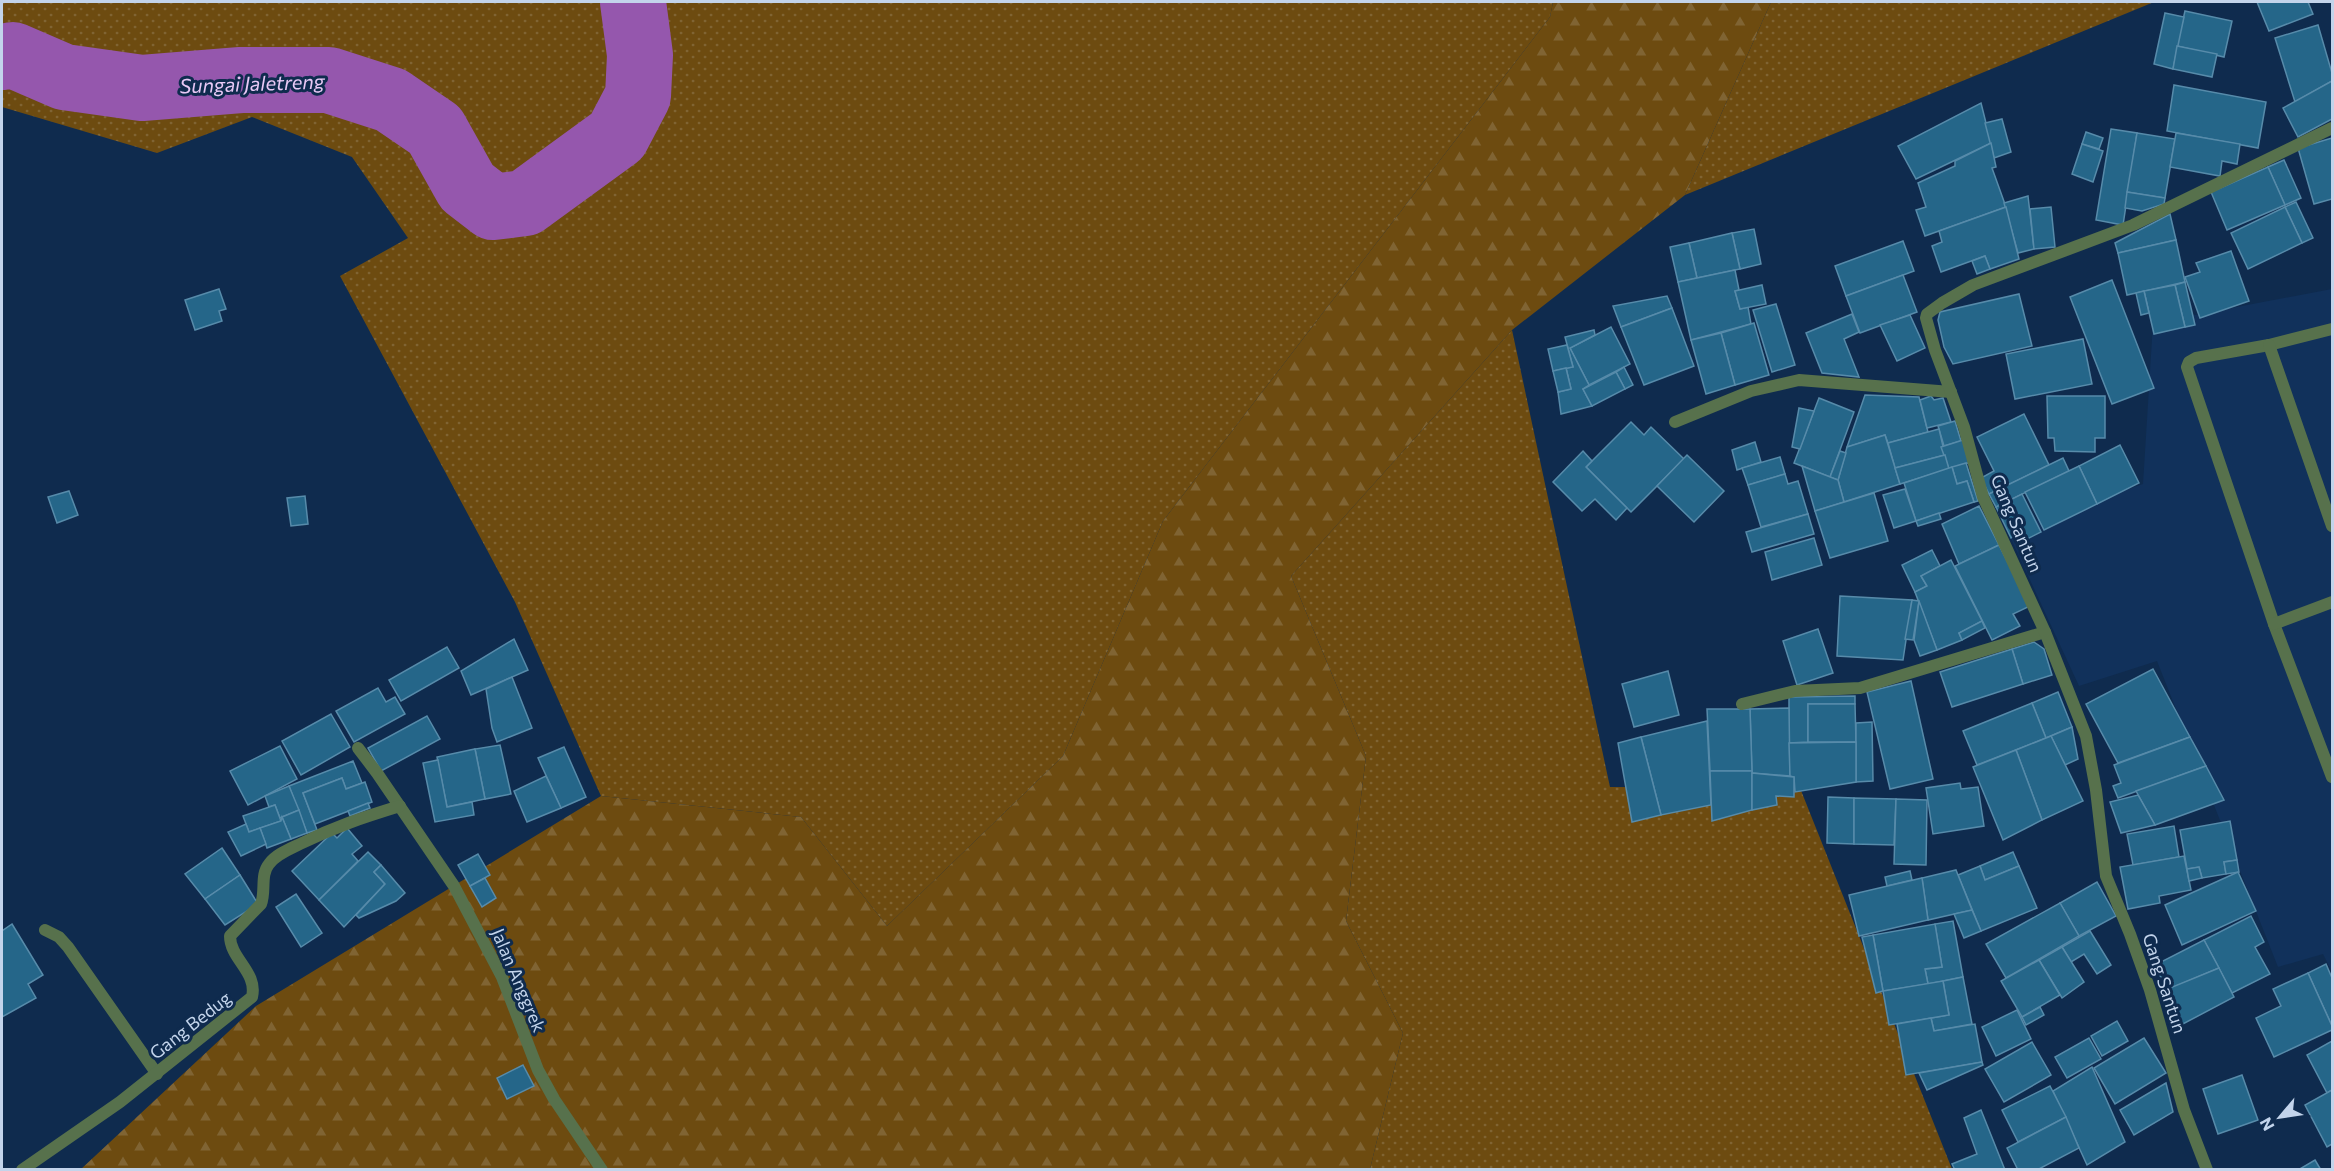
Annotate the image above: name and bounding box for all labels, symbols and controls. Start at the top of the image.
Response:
water label: Sungai Jaletreng [179,68,326,98]
street label: Gang Santun [1987,471,2047,575]
street label: Jalan Anggrek [487,925,551,1036]
street label: Gang Santun [2138,930,2192,1036]
street label: Gang Bedug [145,986,235,1064]
north arrow [2250,1087,2310,1147]
text: N [2255,1115,2278,1134]

